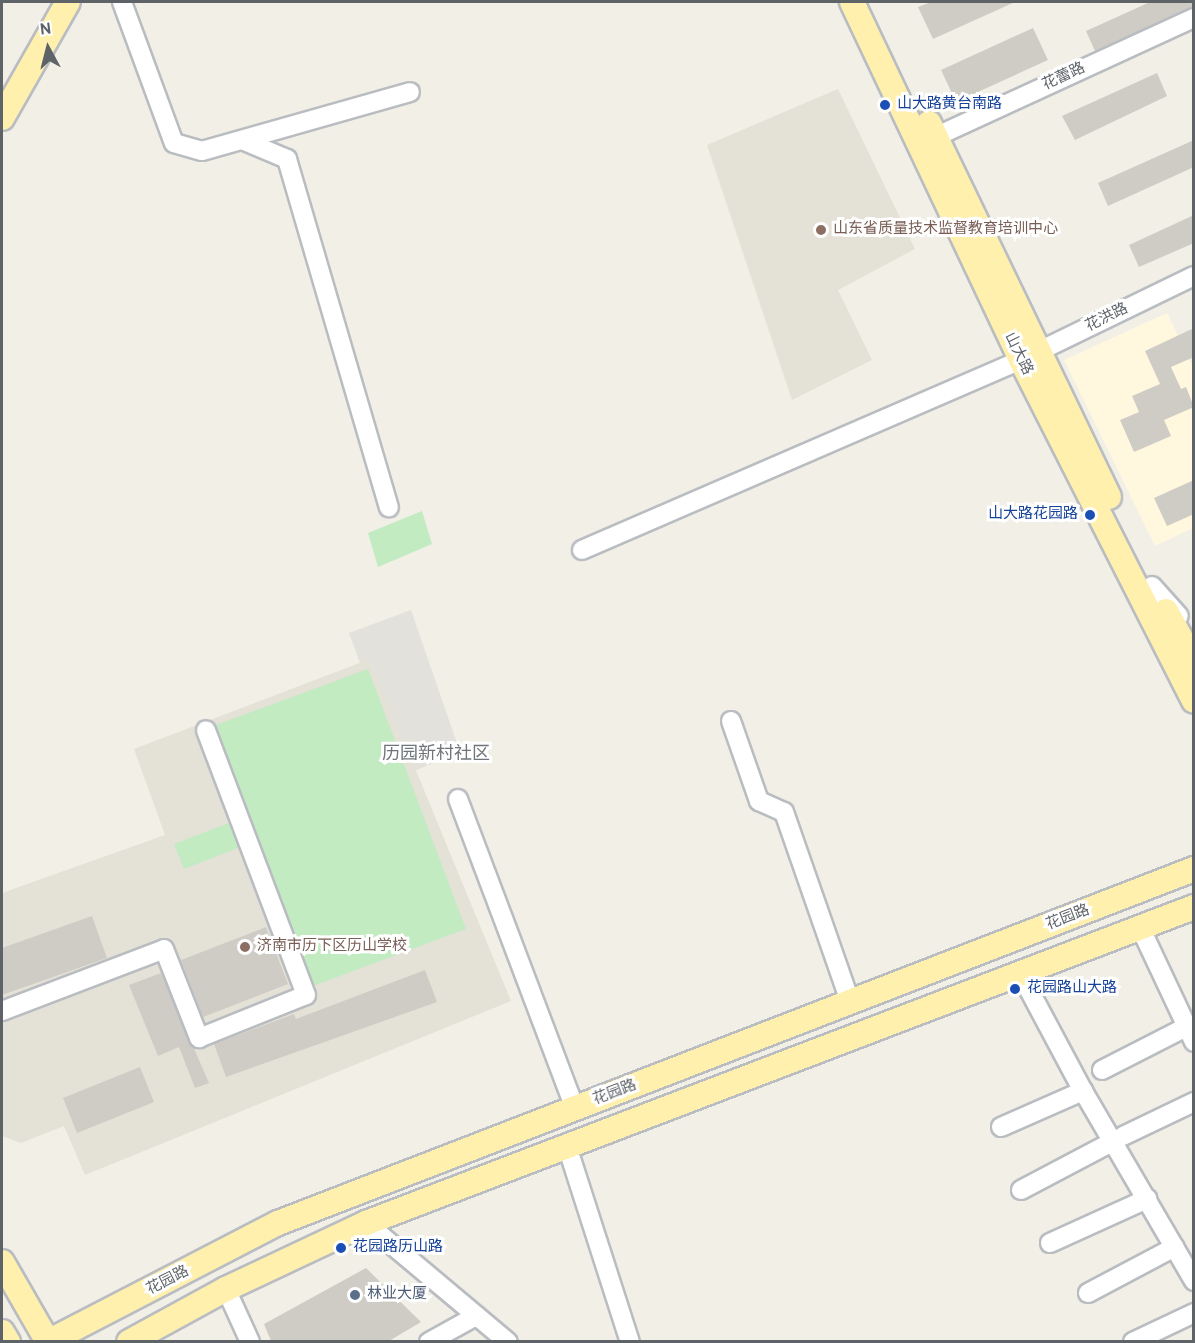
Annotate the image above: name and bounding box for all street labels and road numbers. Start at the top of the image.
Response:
street label: 花蕾路 [1040,59,1088,95]
street label: 花洪路 [1083,300,1131,336]
street label: 山大路 [1000,330,1036,378]
street label: 花园路 [1044,902,1092,934]
street label: 花园路 [591,1077,639,1109]
street label: 花园路 [144,1263,192,1299]

